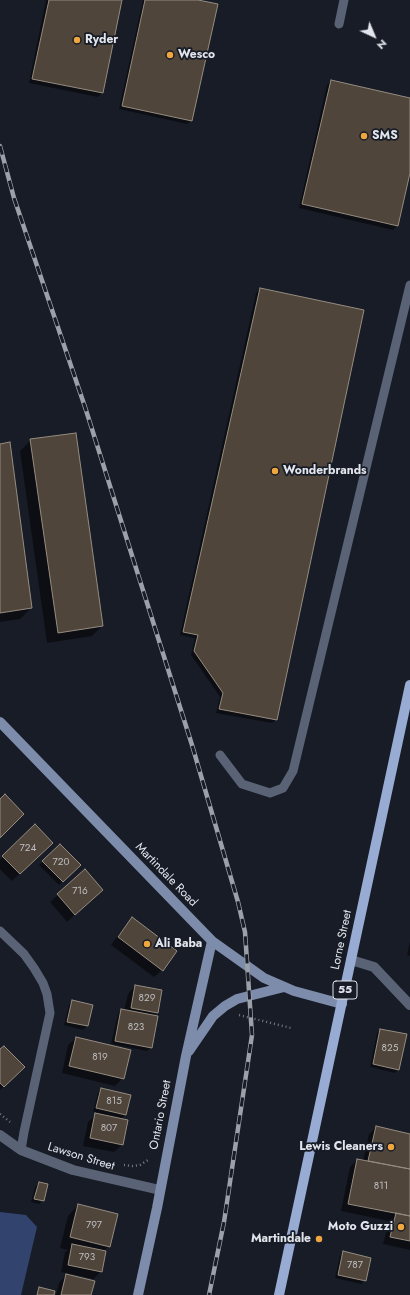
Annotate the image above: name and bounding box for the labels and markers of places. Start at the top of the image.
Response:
place label: Ryder [85,33,118,47]
marker: Ryder [72,35,82,45]
place label: Wesco [178,48,215,62]
marker: Wesco [165,50,175,60]
place label: SMS [372,129,398,143]
marker: SMS [359,131,369,141]
place label: Wonderbrands [283,464,367,478]
marker: Wonderbrands [270,466,280,476]
place label: Ali Baba [155,937,202,951]
marker: Ali Baba [142,939,152,949]
place label: Lewis Cleaners [299,1140,383,1154]
marker: Lewis Cleaners [386,1142,396,1152]
place label: Moto Guzzi [328,1220,393,1234]
marker: Moto Guzzi [396,1222,406,1232]
place label: Martindale [251,1232,311,1246]
marker: Martindale [314,1234,324,1244]

